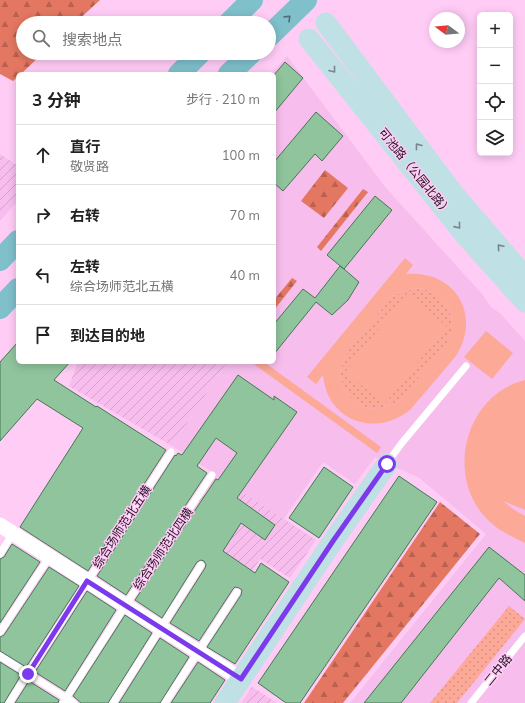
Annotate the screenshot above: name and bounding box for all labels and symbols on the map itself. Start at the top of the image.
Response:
north arrow [429,12,465,48]
one-way arrow [283,15,291,23]
one-way arrow [328,65,335,72]
street label: 可池路（公园北路） [376,125,455,218]
one-way arrow [416,144,423,151]
one-way arrow [453,221,460,228]
one-way arrow [497,245,504,252]
route start [378,455,396,473]
street label: 综合场师范北五横 [89,482,154,571]
street label: 综合场师范北四横 [130,505,196,593]
street label: 二中路 [480,651,515,688]
route end [19,665,37,683]

